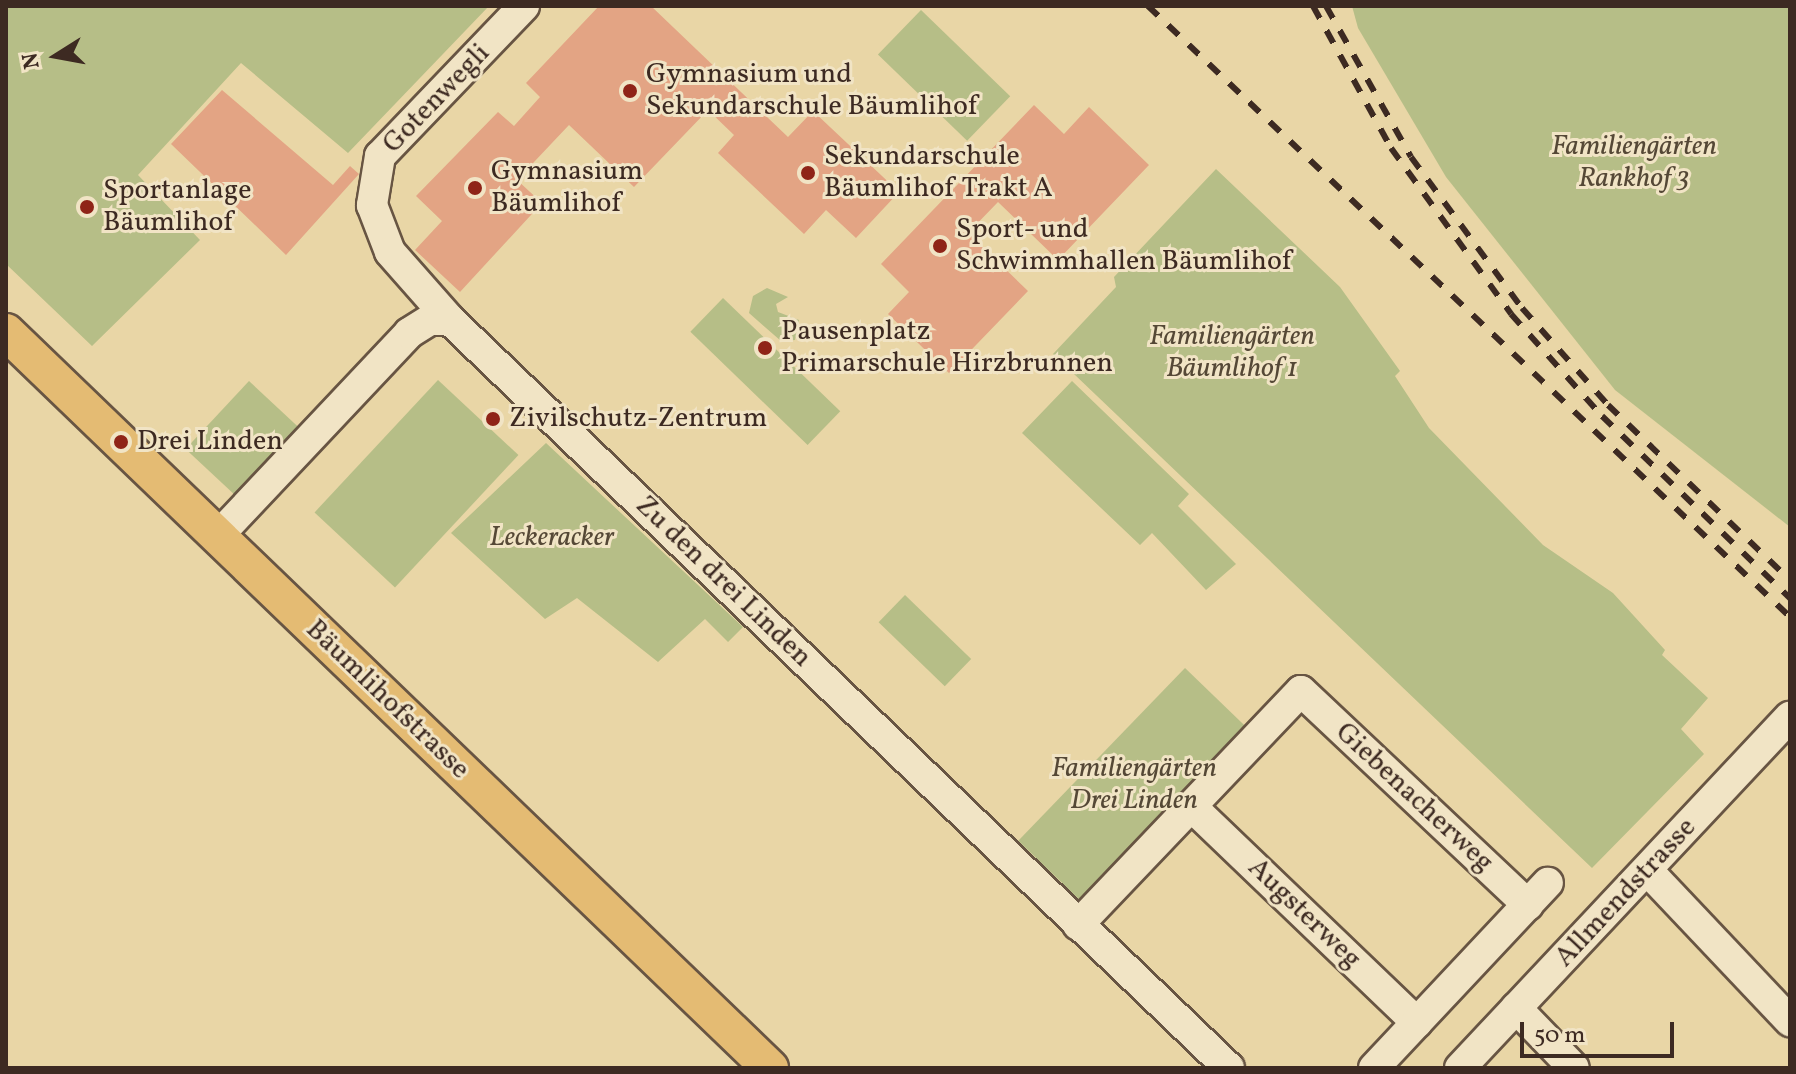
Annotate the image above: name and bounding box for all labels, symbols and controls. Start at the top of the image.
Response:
north arrow [16,16,96,96]
street label: Gotenwegli [376,37,498,161]
text: N [15,50,49,71]
place label: Gymnasium und Sekundarschule Bäumlihof [646,58,977,124]
marker: Gymnasium und Sekundarschule Bäumlihof [621,82,639,100]
park label: Familiengärten Rankhof 3 [1551,130,1717,196]
place label: Sekundarschule Bäumlihof Trakt A [824,140,1051,206]
place label: Gymnasium Bäumlihof [491,155,643,221]
marker: Sekundarschule Bäumlihof Trakt A [799,164,817,182]
place label: Sportanlage Bäumlihof [103,174,252,240]
marker: Gymnasium Bäumlihof [466,179,484,197]
marker: Sportanlage Bäumlihof [78,198,96,216]
place label: Sport- und Schwimmhallen Bäumlihof [956,213,1291,279]
marker: Sport- und Schwimmhallen Bäumlihof [931,237,949,255]
place label: Pausenplatz Primarschule Hirzbrunnen [781,315,1113,381]
park label: Familiengärten Bäumlihof 1 [1149,320,1315,386]
marker: Pausenplatz Primarschule Hirzbrunnen [756,339,774,357]
place label: Zivilschutz-Zentrum [509,402,767,436]
marker: Zivilschutz-Zentrum [484,410,502,428]
place label: Drei Linden [137,425,283,459]
marker: Drei Linden [112,433,130,451]
street label: Zu den drei Linden [628,489,818,675]
park label: Leckeracker [489,521,615,555]
street label: Bäumlihofstrasse [298,613,476,787]
street label: Giebenacherweg [1328,716,1500,880]
park label: Familiengärten Drei Linden [1051,752,1217,818]
street label: Allmendstrasse [1548,811,1704,975]
street label: Augsterweg [1240,852,1368,976]
scale bar [1524,1006,1678,1056]
text: 50 m [1534,1019,1586,1053]

